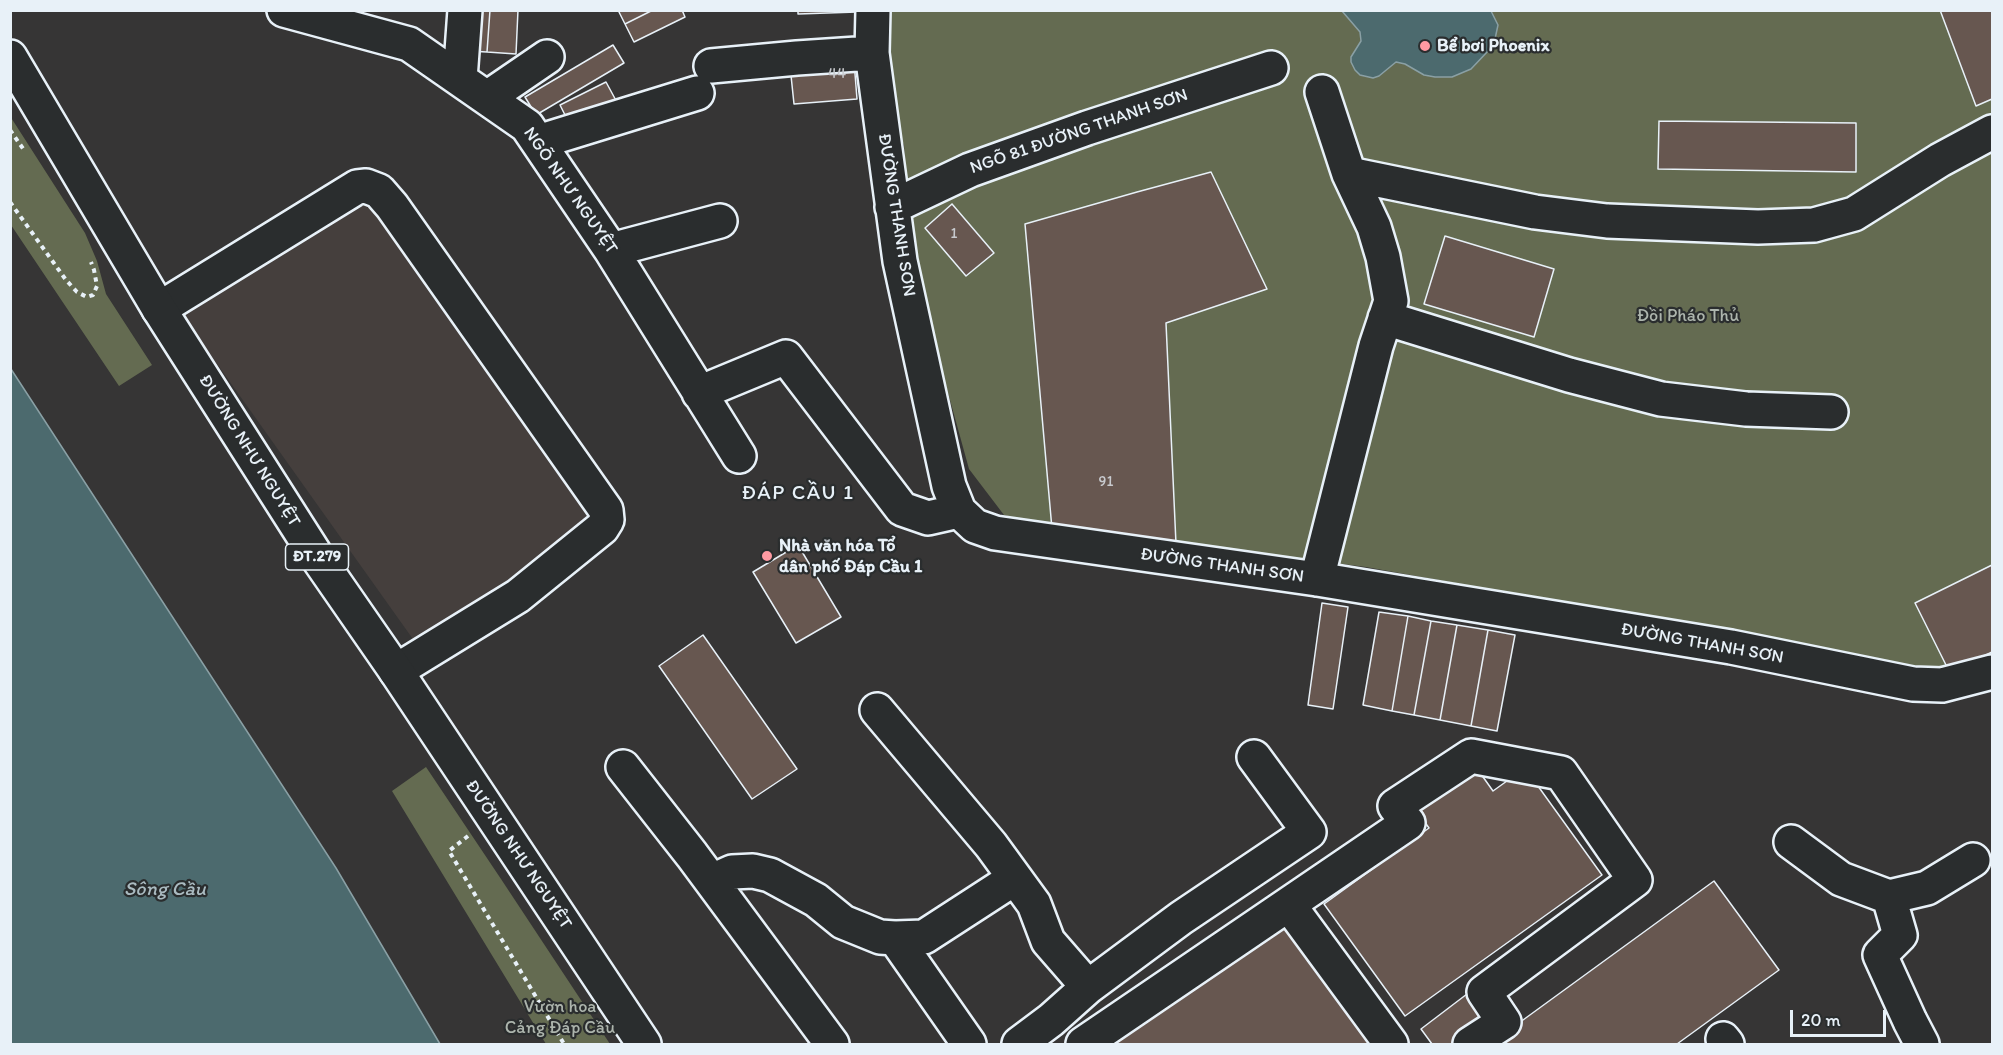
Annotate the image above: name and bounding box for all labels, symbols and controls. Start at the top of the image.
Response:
place label: Bể bơi Phoenix [1437,35,1549,57]
marker: Bể bơi Phoenix [1418,39,1432,53]
house number: 44 [828,65,846,83]
street label: NGÕ 81 ĐƯỜNG THANH SƠN [967,85,1191,179]
street label: NGÕ NHƯ NGUYỆT [518,123,622,259]
street label: ĐƯỜNG THANH SƠN [872,132,920,298]
house number: 1 [951,225,957,243]
park label: Đồi Pháo Thủ [1637,305,1739,327]
street label: ĐƯỜNG NHƯ NGUYỆT [193,371,305,531]
house number: 91 [1099,473,1113,491]
district label: ĐÁP CẦU 1 [742,481,854,507]
place label: Nhà văn hóa Tổ dân phố Đáp Cầu 1 [779,535,922,578]
road number: ĐT.279 [286,544,348,570]
street label: ĐƯỜNG THANH SƠN [1139,544,1305,588]
marker: Nhà văn hóa Tổ dân phố Đáp Cầu 1 [760,549,774,563]
street label: ĐƯỜNG THANH SƠN [1619,619,1785,669]
street label: ĐƯỜNG NHƯ NGUYỆT [460,776,576,934]
water label: Sông Cầu [124,878,206,902]
park label: Vườn hoa Cảng Đáp Cầu [505,996,615,1038]
scale bar [1793,998,1889,1036]
text: 20 m [1801,1009,1841,1031]

